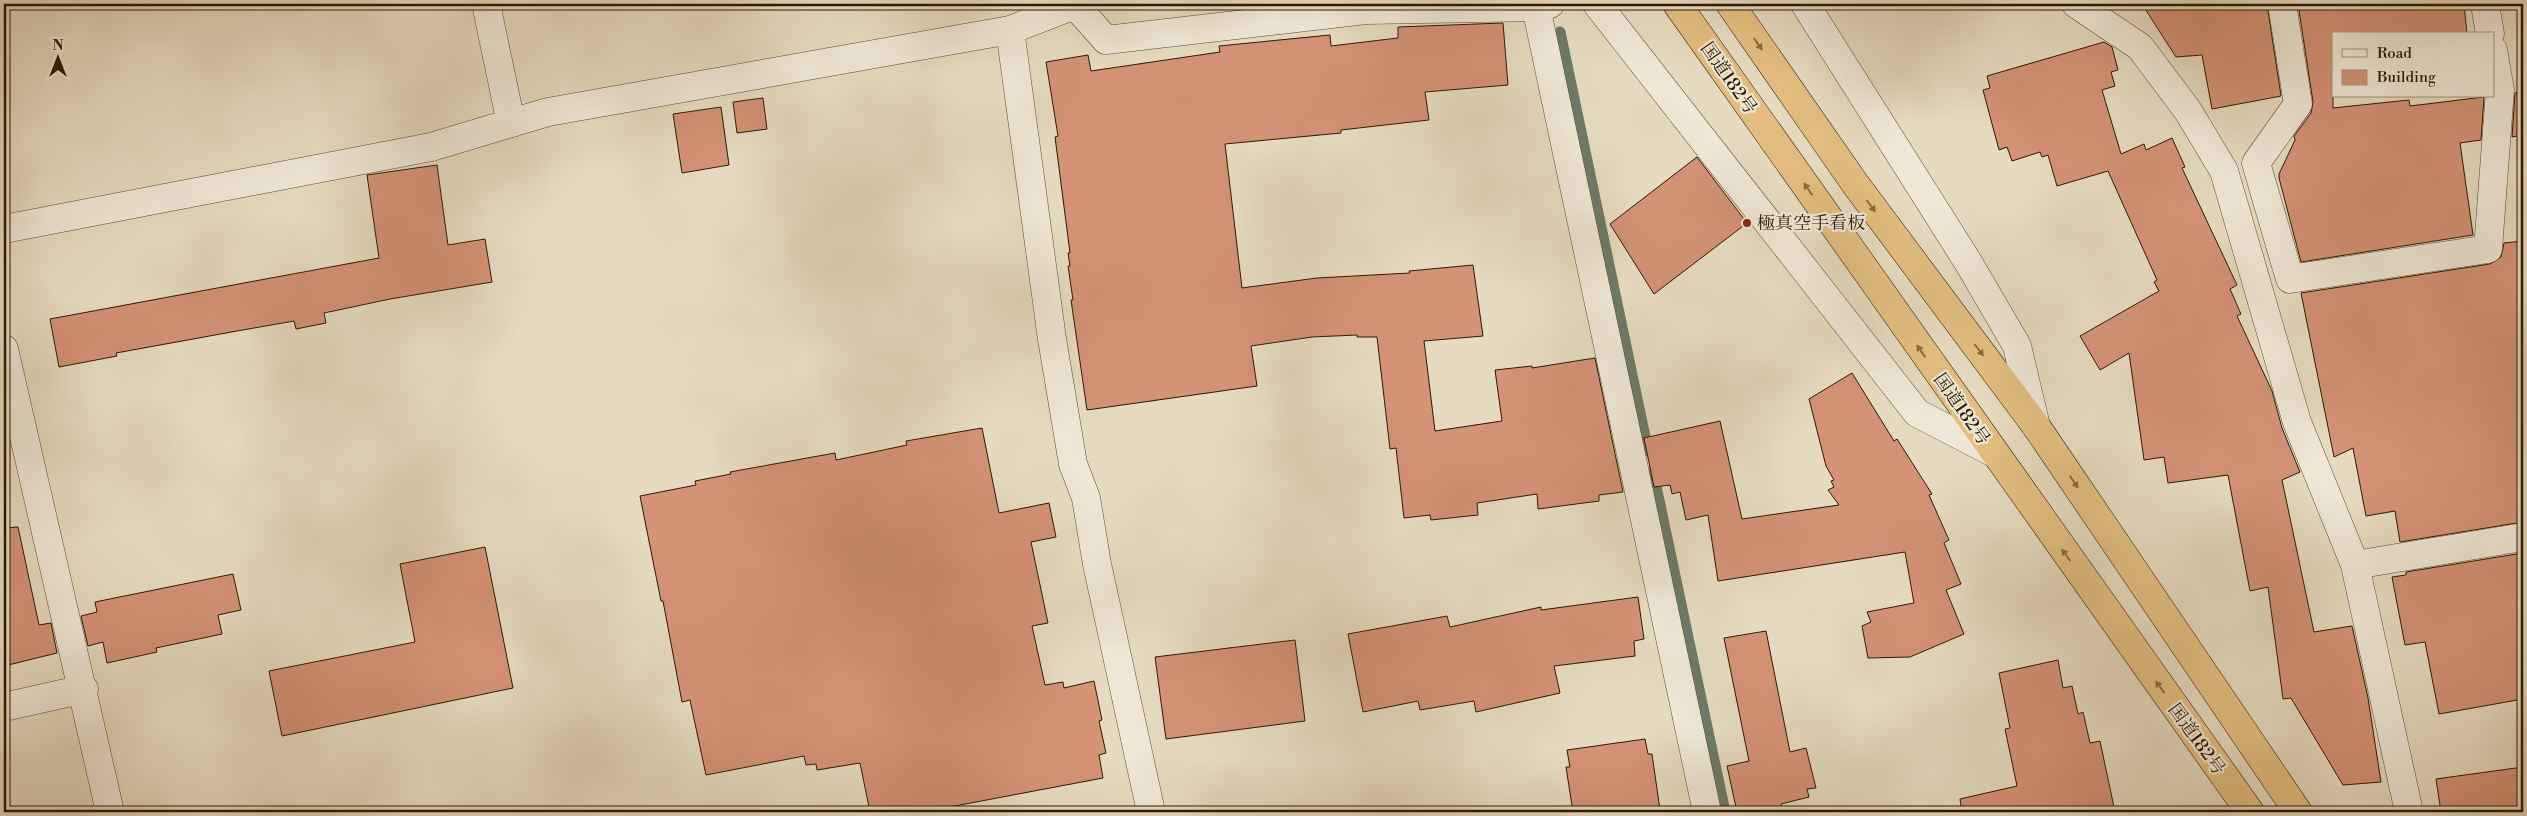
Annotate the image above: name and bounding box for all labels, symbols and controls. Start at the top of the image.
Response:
north arrow [32,32,82,82]
legend [2332,32,2494,98]
text: N [52,37,64,55]
one-way arrow [1753,37,1763,51]
street label: 国道182号 [1695,38,1762,119]
text: Road [2377,44,2412,63]
text: Building [2376,68,2436,87]
one-way arrow [1803,183,1813,196]
one-way arrow [1866,199,1877,212]
place label: 極真空手看板 [1757,212,1865,235]
marker: 極真空手看板 [1741,217,1753,229]
one-way arrow [1974,343,1984,357]
one-way arrow [1916,345,1927,358]
street label: 国道182号 [1928,369,1995,450]
one-way arrow [2069,475,2079,489]
one-way arrow [2061,548,2071,562]
one-way arrow [2155,681,2166,694]
street label: 国道182号 [2163,699,2230,780]

